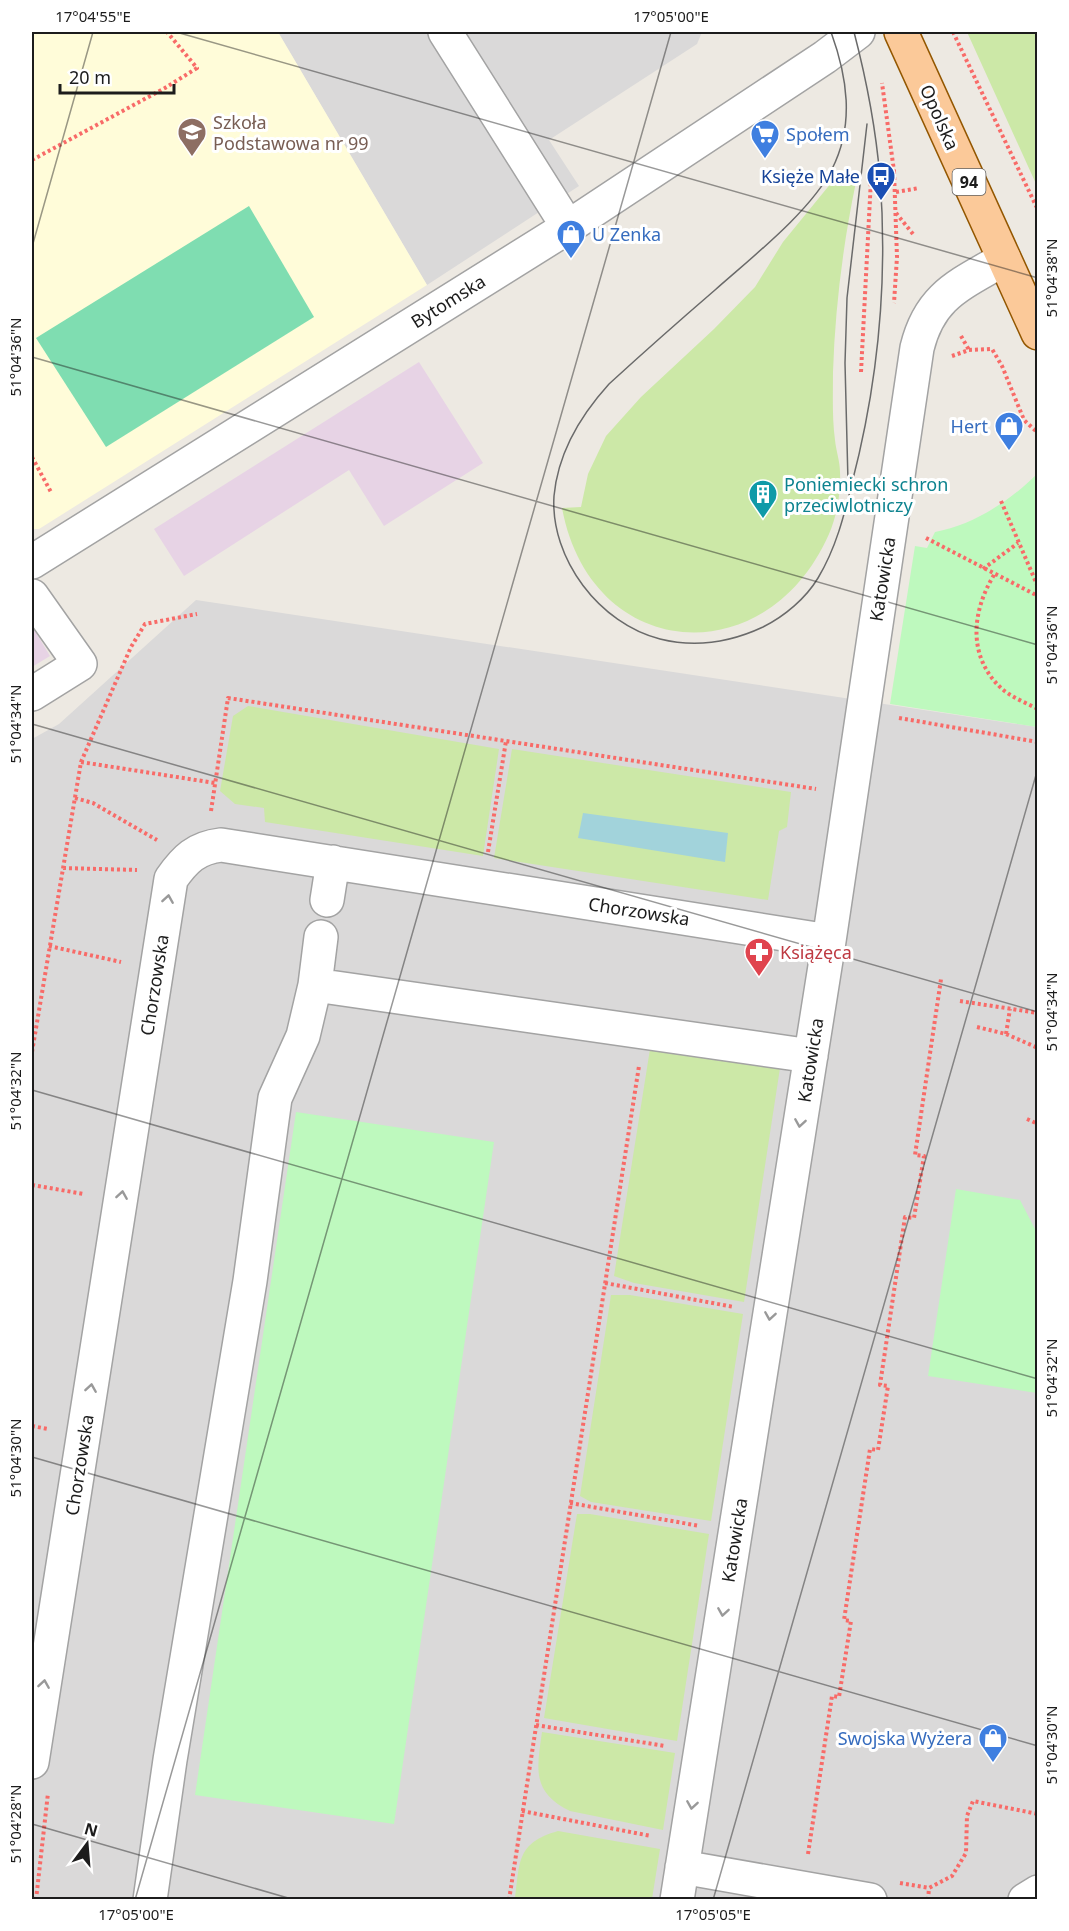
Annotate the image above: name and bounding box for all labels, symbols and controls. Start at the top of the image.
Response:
text: 17°04'55"E [55,6,131,26]
text: 17°05'00"E [633,6,709,26]
scale bar [60,57,174,95]
text: 20 m [69,65,111,89]
street label: Opolska [915,81,965,153]
place label: Szkoła Podstawowa nr 99 [213,110,369,155]
school or university icon: Szkoła Podstawowa nr 99 [176,116,208,158]
supermarket icon: Społem [749,118,781,160]
place label: Społem [786,122,849,146]
bus stop icon: Księże Małe [865,160,897,202]
place label: Księże Małe [761,164,860,188]
road number: 94 [952,169,986,195]
shop icon: U Zenka [555,218,587,260]
place label: U Zenka [592,222,661,246]
text: 51°04'38"N [1041,239,1061,317]
street label: Bytomska [406,269,490,333]
text: 51°04'36"N [5,318,25,396]
shop icon: Hert [993,410,1025,452]
place label: Hert [951,414,989,438]
place label: Poniemiecki schron przeciwlotniczy [784,472,948,517]
building icon: Poniemiecki schron przeciwlotniczy [747,478,779,520]
street label: Katowicka [863,535,901,623]
text: 51°04'36"N [1041,606,1061,684]
text: 51°04'34"N [5,685,25,763]
street label: Chorzowska [587,891,691,931]
one-way arrow [161,894,174,904]
street label: Chorzowska [134,933,174,1037]
pharmacy icon: Książęca [743,936,775,978]
place label: Książęca [780,940,852,964]
text: 51°04'34"N [1041,973,1061,1051]
street label: Katowicka [791,1016,829,1104]
text: 51°04'32"N [5,1052,25,1130]
one-way arrow [795,1119,807,1128]
one-way arrow [115,1190,127,1200]
one-way arrow [764,1311,776,1321]
text: 51°04'32"N [1041,1339,1061,1417]
one-way arrow [84,1383,97,1393]
street label: Chorzowska [59,1413,99,1517]
text: 51°04'30"N [5,1419,25,1497]
street label: Katowicka [715,1496,753,1584]
one-way arrow [717,1608,729,1617]
one-way arrow [37,1679,50,1689]
text: 51°04'30"N [1041,1706,1061,1784]
shop icon: Swojska Wyżera [977,1722,1009,1764]
place label: Swojska Wyżera [838,1726,972,1750]
text: 51°04'28"N [5,1785,25,1863]
one-way arrow [687,1800,699,1809]
north arrow [57,1814,117,1874]
text: N [82,1817,100,1842]
text: 17°05'00"E [98,1904,174,1924]
text: 17°05'05"E [675,1904,751,1924]

